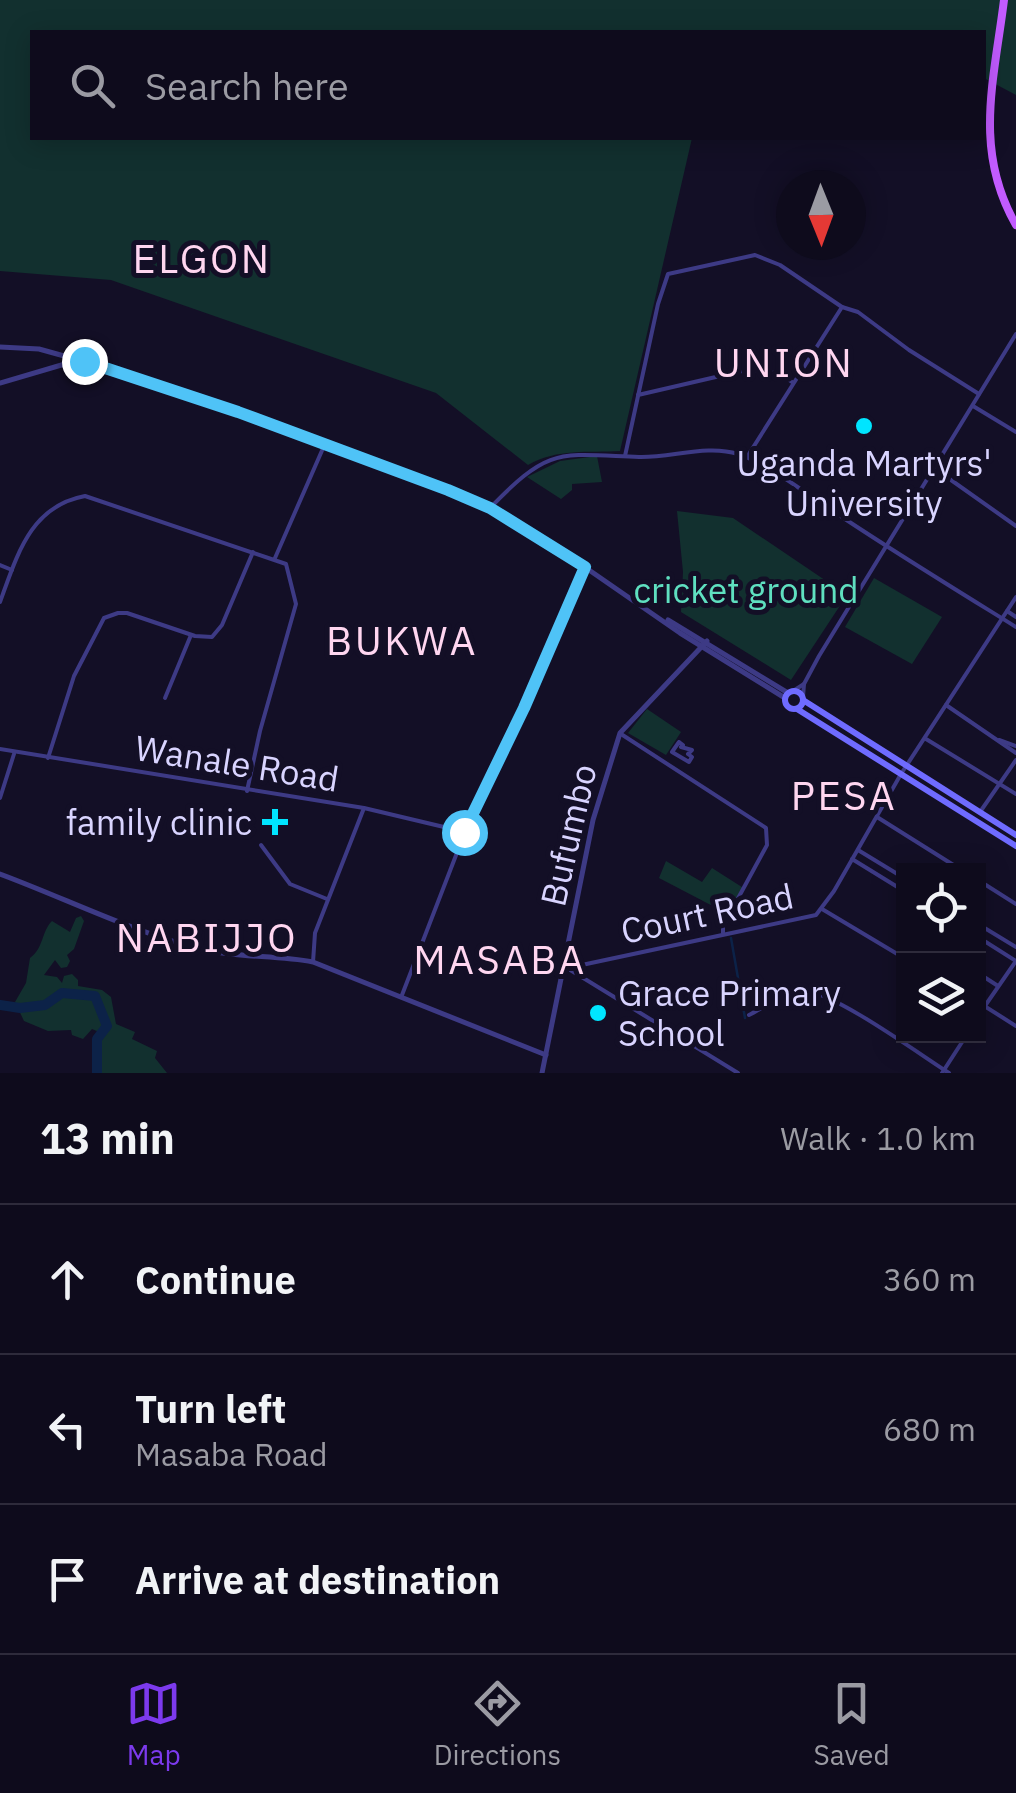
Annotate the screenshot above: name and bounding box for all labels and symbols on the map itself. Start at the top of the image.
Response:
north arrow [776,170,866,260]
district label: ELGON [132,232,272,284]
district label: UNION [714,336,854,388]
route end [62,339,108,385]
marker: Uganda Martyrs' University [853,415,875,437]
place label: Uganda Martyrs' University [736,440,992,526]
park label: cricket ground [633,567,859,613]
district label: BUKWA [326,614,478,666]
street label: Wanale Road [132,724,342,802]
street label: Bufumbo [529,759,607,911]
district label: PESA [791,769,897,821]
place label: family clinic [66,799,252,845]
marker: family clinic [262,809,288,835]
route start [442,810,488,856]
street label: Court Road [617,872,797,954]
district label: NABIJJO [116,911,298,963]
district label: MASABA [413,933,587,985]
place label: Grace Primary School [618,970,841,1056]
marker: Grace Primary School [587,1002,609,1024]

